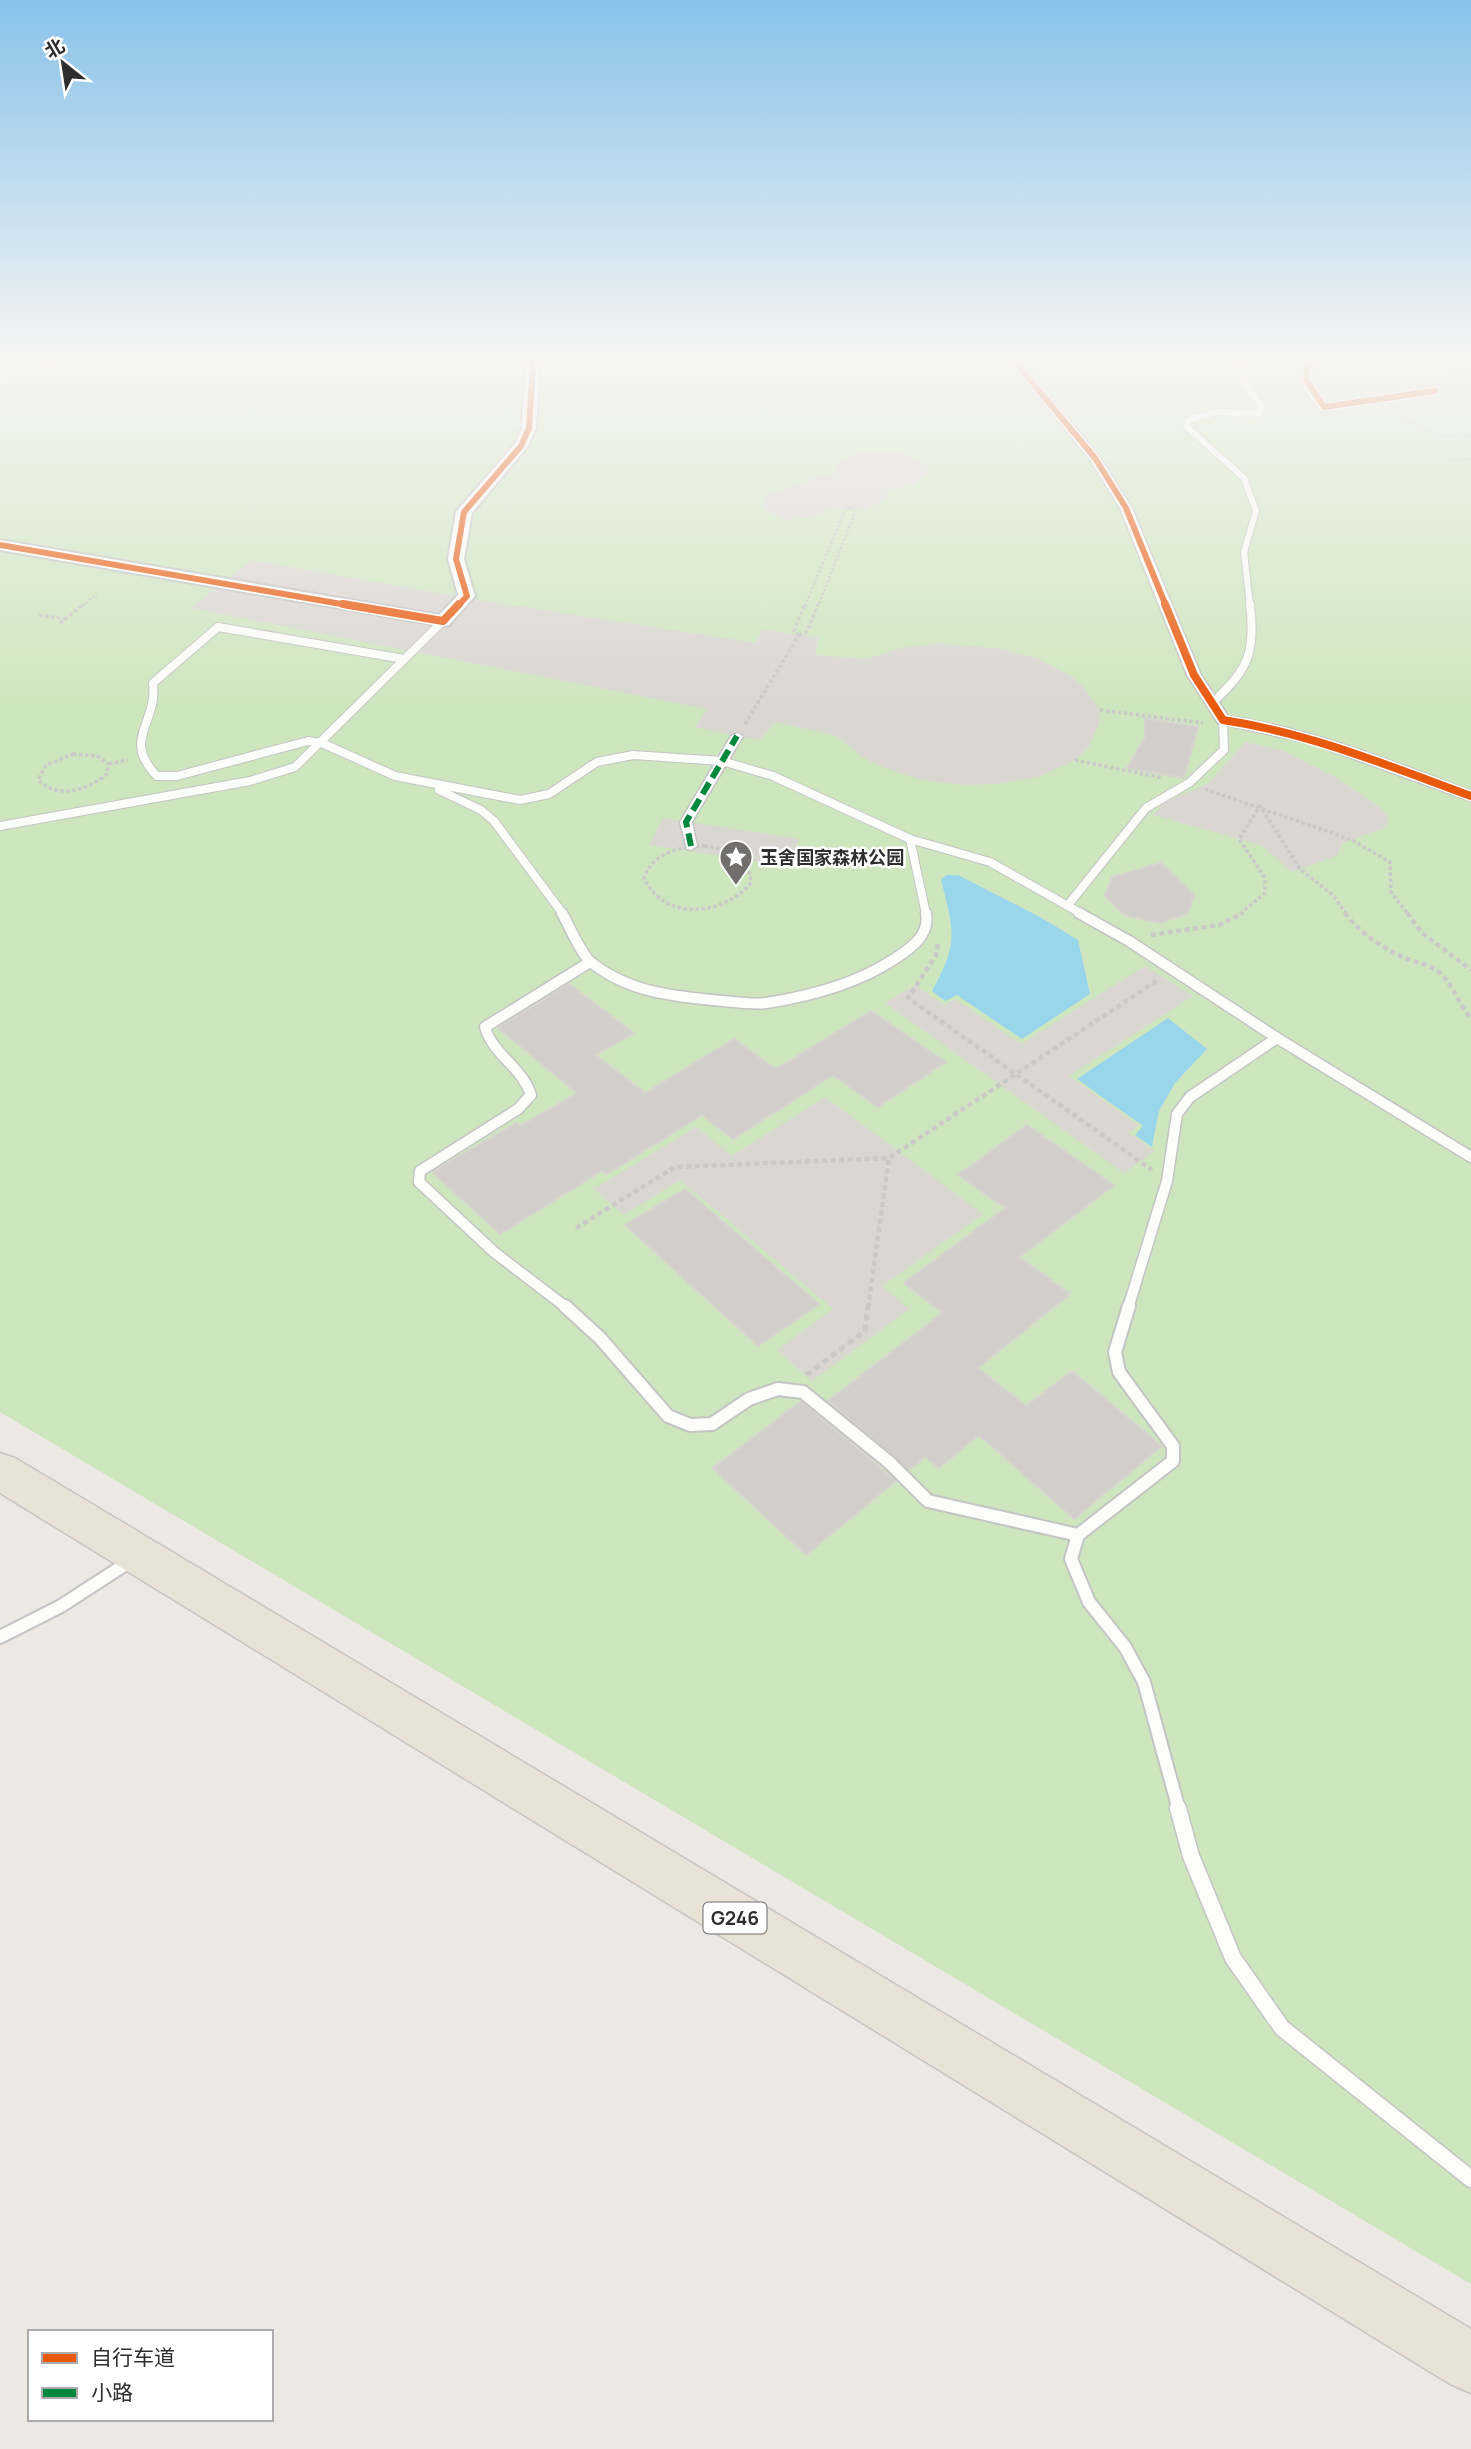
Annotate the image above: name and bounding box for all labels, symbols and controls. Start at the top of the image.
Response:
north arrow [28,28,98,98]
text: 北 [40,32,69,64]
place icon: 玉舍国家森林公园 [717,838,755,887]
place label: 玉舍国家森林公园 [760,845,904,869]
road number: G246 [704,1902,766,1934]
legend [28,2330,273,2421]
text: 自行车道 [91,2343,175,2371]
text: 小路 [91,2378,133,2406]

